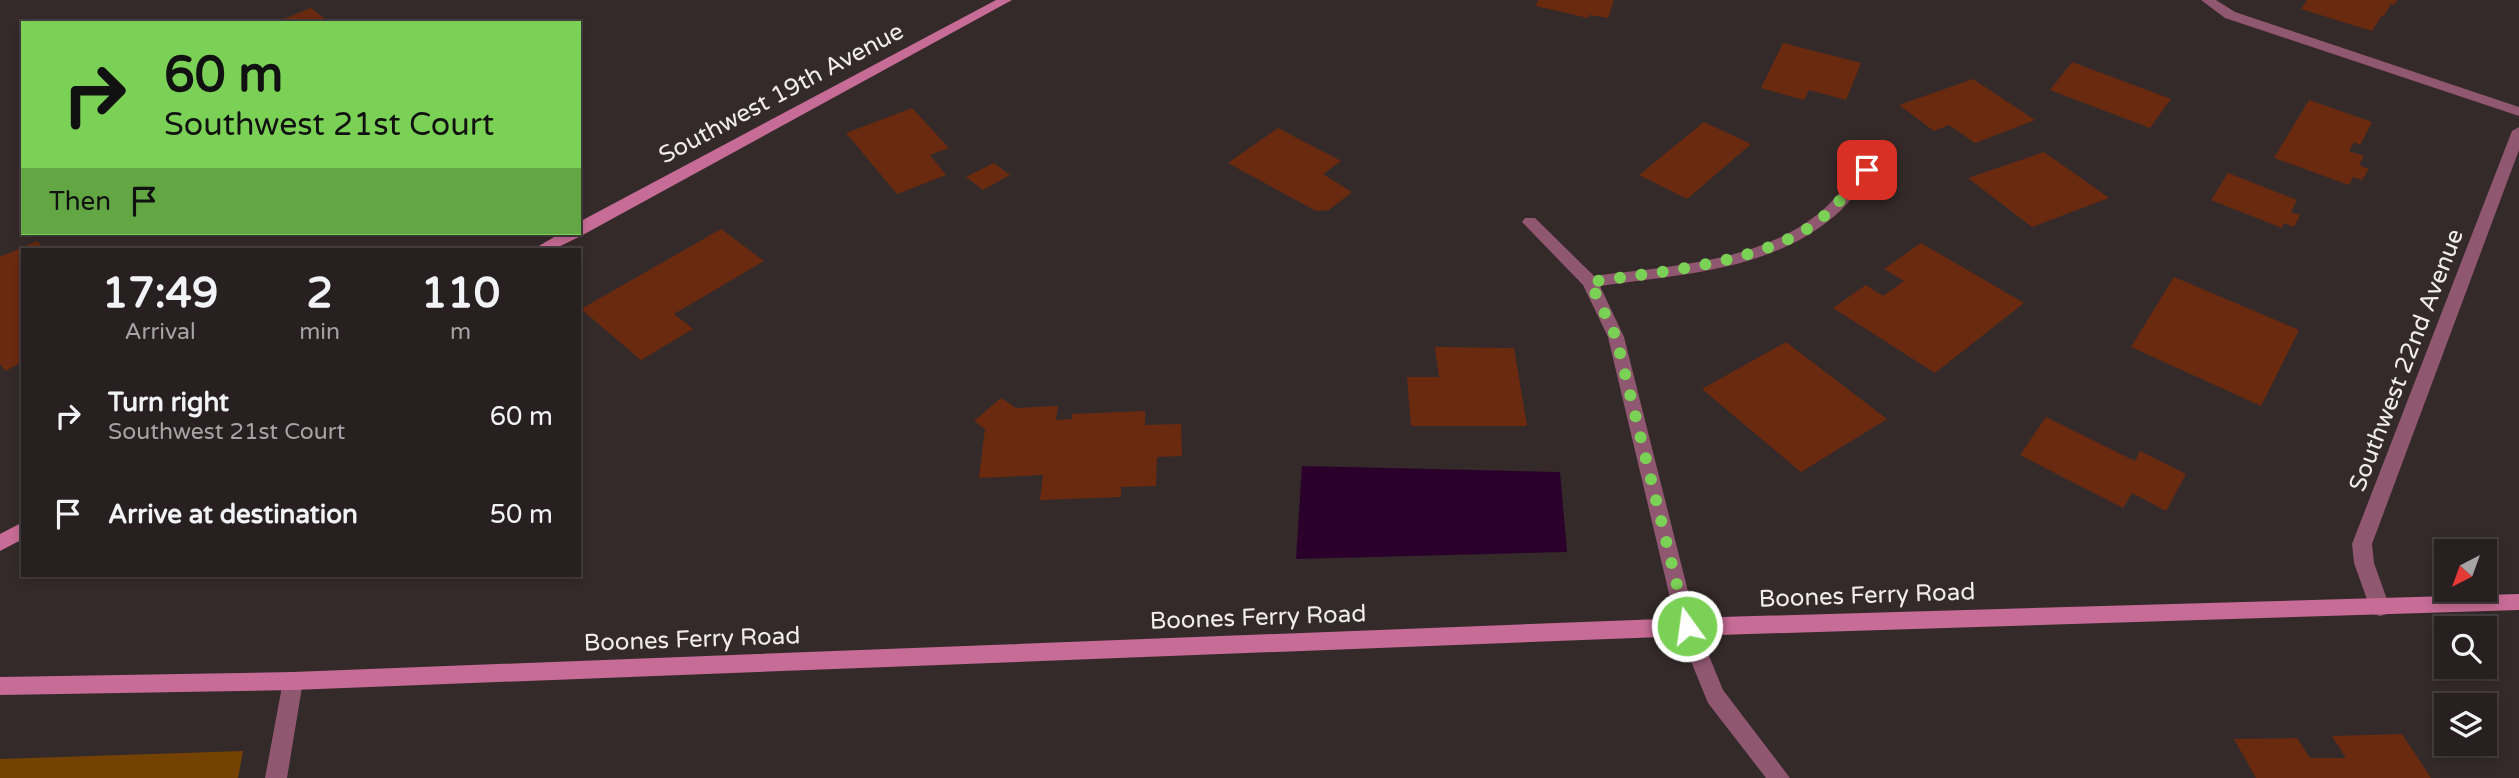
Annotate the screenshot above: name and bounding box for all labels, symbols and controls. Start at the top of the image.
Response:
street label: Southwest 19th Avenue [654,17,909,170]
text: 60 m [164,46,283,105]
icon: right [49,49,140,140]
text: Southwest 21st Court [164,106,494,144]
pin [1837,140,1897,200]
icon: arrive [1848,151,1886,189]
icon: arrive [125,182,163,220]
text: Then [49,186,111,217]
street label: Southwest 22nd Avenue [2343,225,2470,496]
text: 17:49 [102,268,218,319]
text: 2 [306,268,333,319]
text: 110 [421,268,500,319]
text: Arrival [125,318,196,346]
text: min [299,318,340,346]
text: m [450,318,471,346]
text: Turn right [108,387,229,418]
icon: right [49,397,87,435]
text: 60 m [490,401,553,432]
text: Southwest 21st Court [108,418,345,446]
icon: arrive [49,495,87,533]
text: Arrive at destination [108,499,358,530]
text: 50 m [490,499,553,530]
north arrow [2434,539,2497,602]
map controls [2434,539,2497,756]
street label: Boones Ferry Road [1758,577,1976,614]
position arrow [1650,589,1724,663]
street label: Boones Ferry Road [1149,599,1367,636]
button: search [2434,616,2497,679]
street label: Boones Ferry Road [583,621,801,658]
button: layers [2434,693,2497,756]

